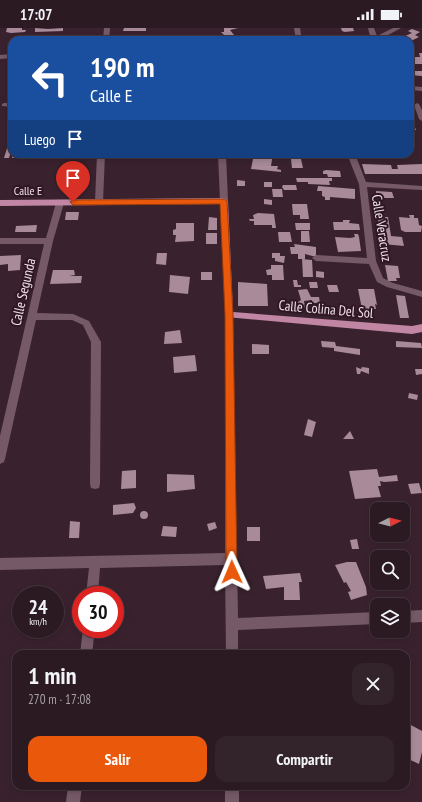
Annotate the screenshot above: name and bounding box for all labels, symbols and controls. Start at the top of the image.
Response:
text: 17:07 [20,5,52,24]
text: 190 m [90,48,154,85]
icon: left [24,52,76,104]
text: Calle E [90,84,133,107]
icon: arrive [64,128,86,150]
text: Luego [24,130,56,149]
pin [56,161,90,202]
icon: arrive [62,167,84,189]
street label: Calle E [14,183,42,198]
street label: Calle Veracruz [368,193,396,263]
street label: Calle Segunda [7,257,39,327]
street label: Calle Colina Del Sol [278,296,375,322]
north arrow [370,502,410,542]
map controls [370,502,410,638]
button: search [370,550,410,590]
position arrow [211,551,253,593]
speed limit sign: 30 [72,586,124,638]
text: 24 [28,594,48,620]
button: layers [370,598,410,638]
text: km/h [29,615,47,628]
text: 1 min [28,660,76,691]
button: close [352,663,394,705]
text: 270 m · 17:08 [28,691,91,708]
button: Salir [28,736,207,782]
button: Compartir [215,736,394,782]

